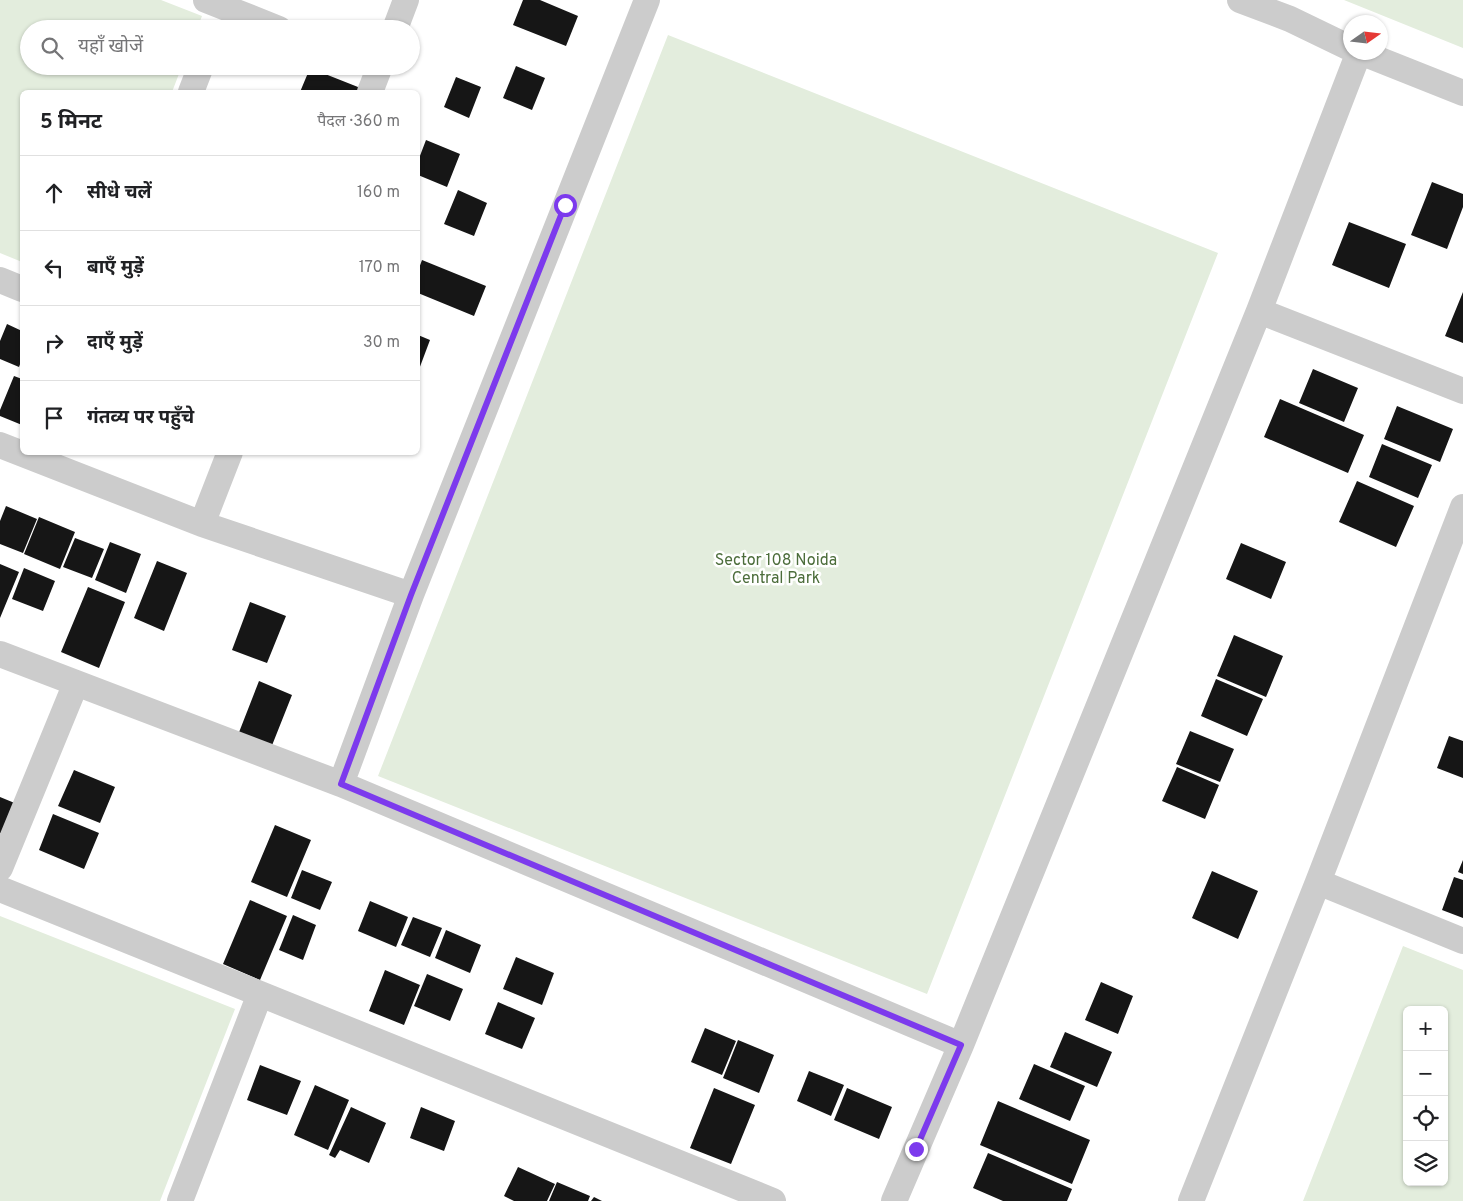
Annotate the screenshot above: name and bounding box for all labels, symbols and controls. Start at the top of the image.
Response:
north arrow [1343,15,1388,60]
search box [20,20,420,75]
icon: search [38,34,66,62]
text: यहाँ खोजें [78,35,143,59]
text: 5 मिनट [40,109,102,136]
text: पैदल · 360 m [317,112,400,132]
icon: ahead [40,179,68,207]
text: सीधे चलें [87,181,152,205]
text: 160 m [357,183,400,203]
route start [554,194,577,217]
icon: left [40,254,68,282]
text: बाएँ मुड़ें [87,256,144,280]
text: 170 m [359,258,400,278]
icon: right [40,329,68,357]
text: दाएँ मुड़ें [87,331,143,355]
text: 30 m [363,333,400,353]
icon: arrive [40,404,68,432]
text: गंतव्य पर पहुँचे [87,406,194,430]
park label: Sector 108 Noida Central Park [715,551,837,589]
map controls [1403,1006,1448,1186]
button: + [1403,1006,1448,1051]
button: − [1403,1051,1448,1096]
button: locate [1403,1096,1448,1141]
route end [905,1138,928,1161]
button: layers [1403,1141,1448,1186]

